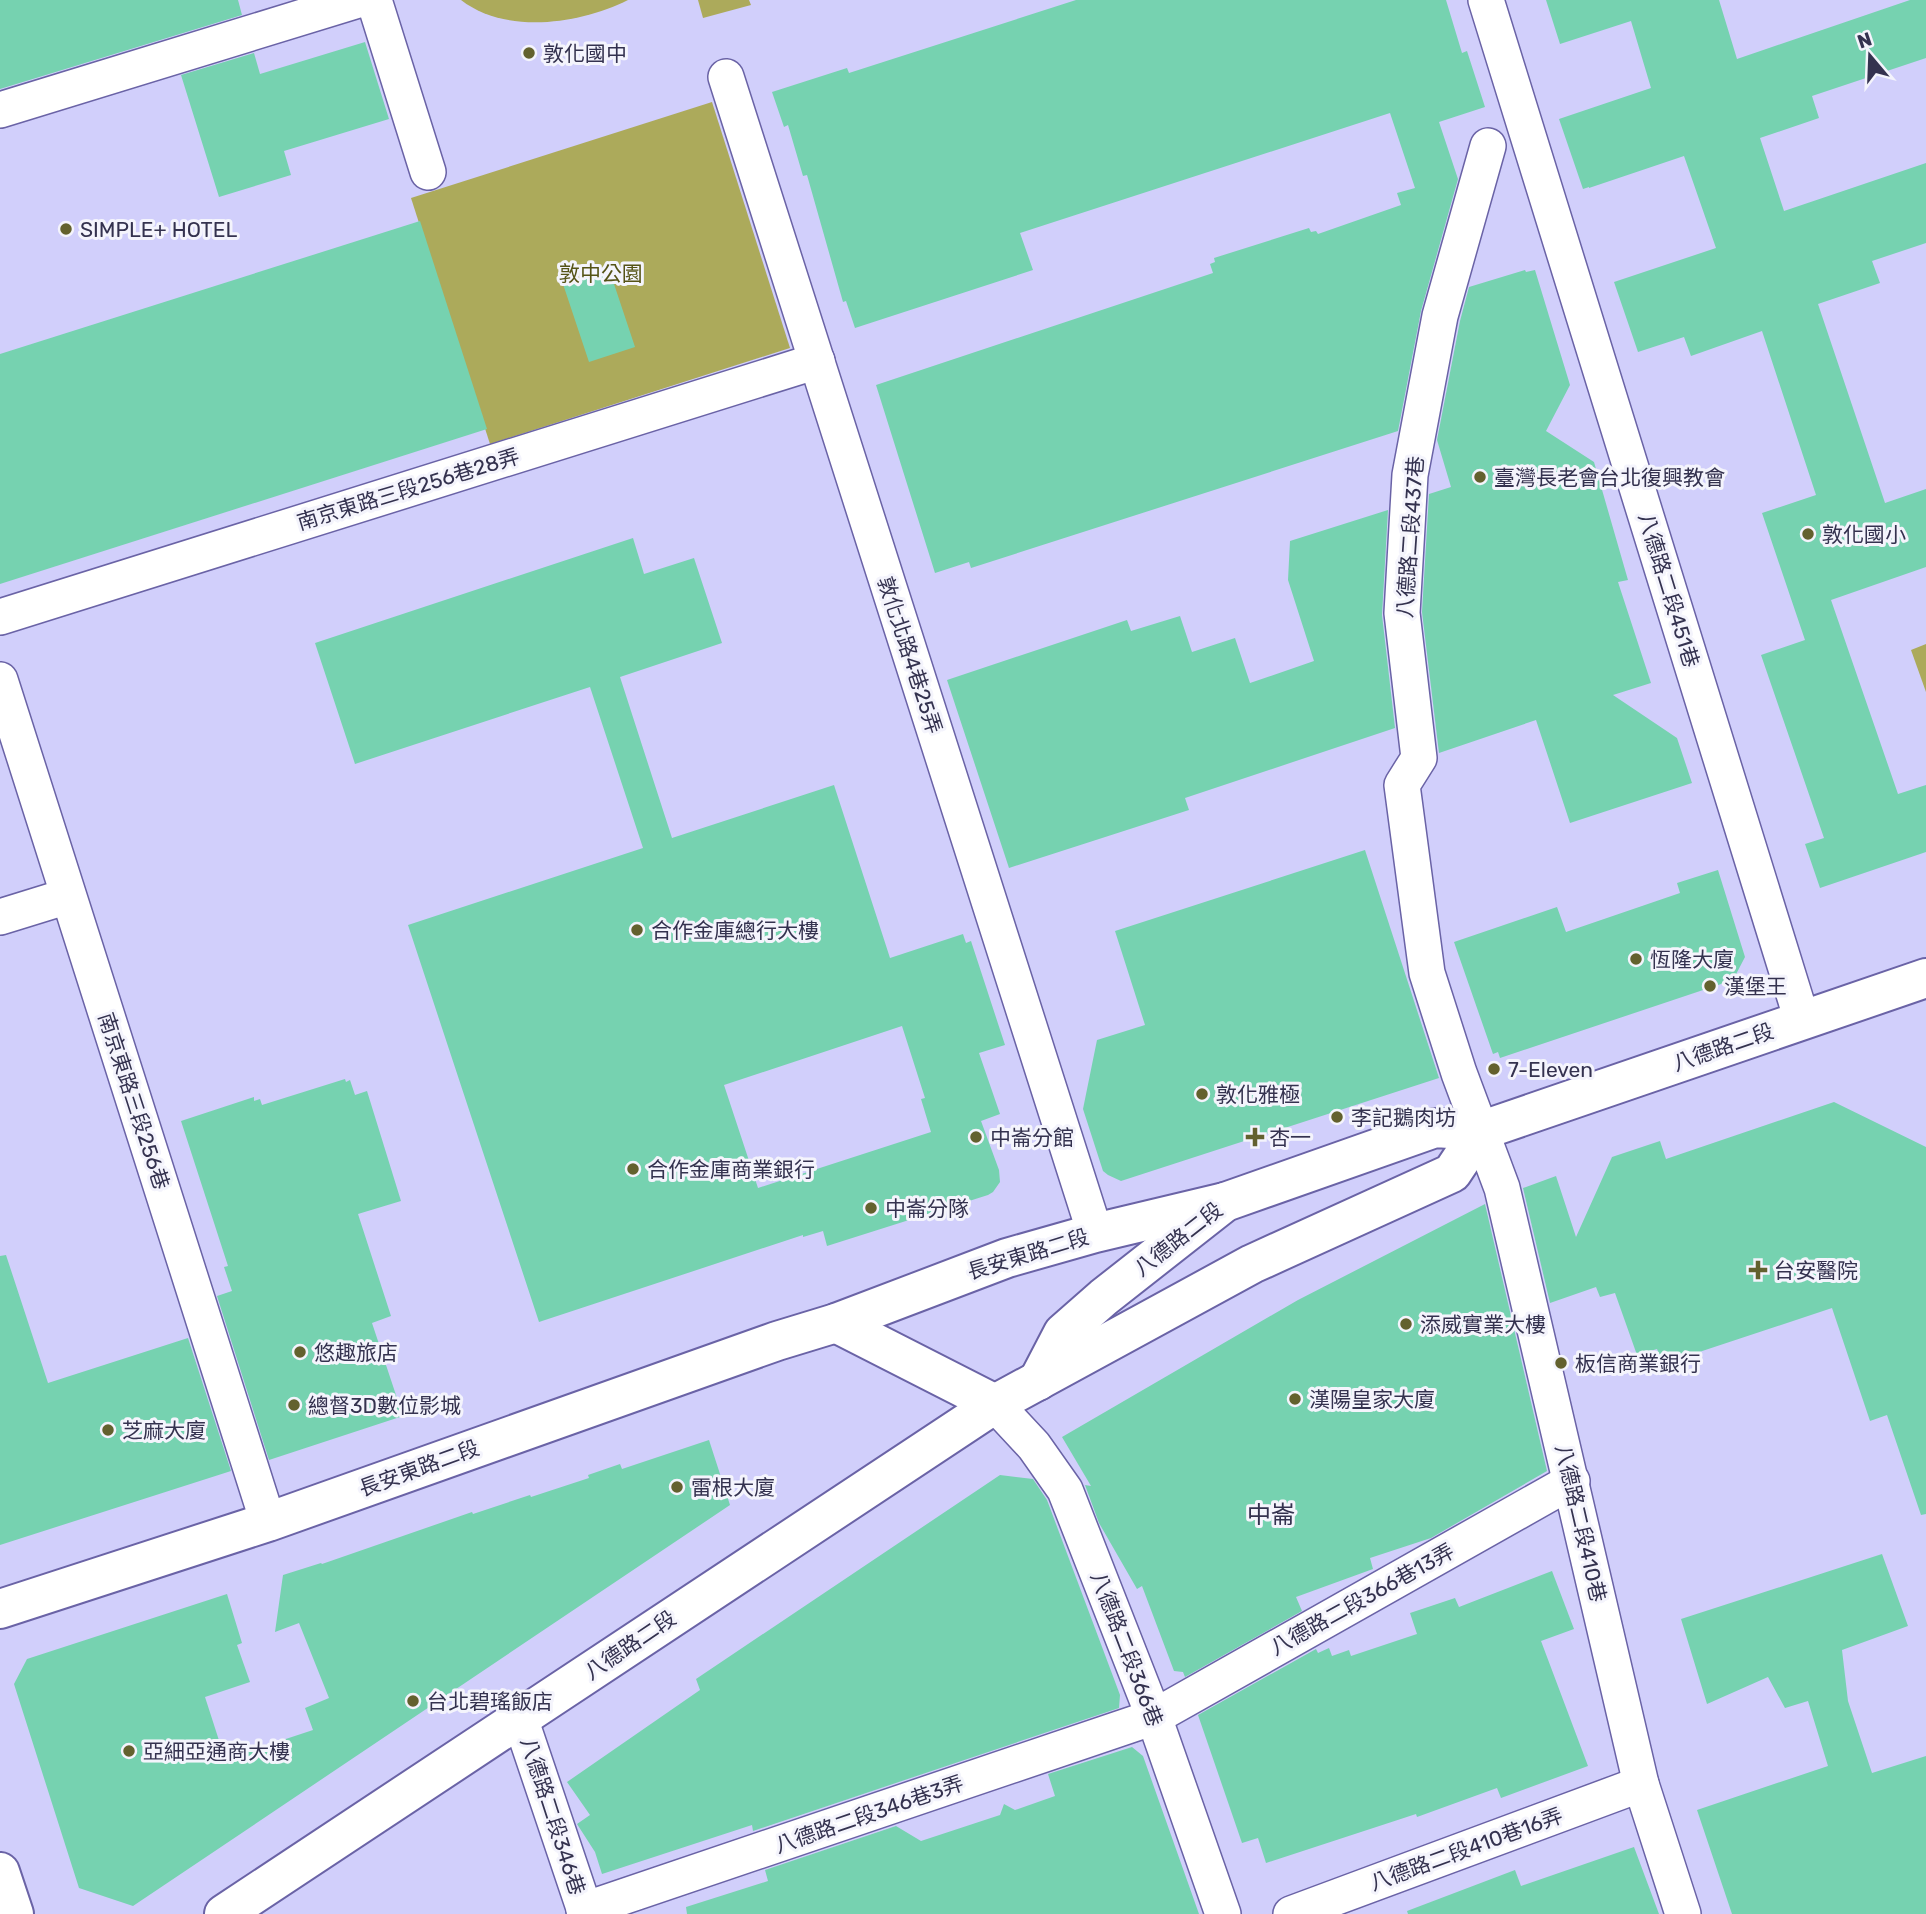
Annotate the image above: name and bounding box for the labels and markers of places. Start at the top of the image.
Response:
place label: 敦化國中 [543,41,627,66]
marker: 敦化國中 [521,45,537,61]
place label: SIMPLE+ HOTEL [80,217,237,242]
marker: SIMPLE+ HOTEL [58,221,74,237]
place label: 臺灣長老會台北復興教會 [1494,465,1725,490]
marker: 臺灣長老會台北復興教會 [1472,469,1488,485]
place label: 敦化國小 [1822,522,1906,547]
marker: 敦化國小 [1800,526,1816,542]
place label: 合作金庫總行大樓 [651,918,819,943]
marker: 合作金庫總行大樓 [629,922,645,938]
place label: 恆隆大廈 [1650,947,1734,972]
marker: 恆隆大廈 [1628,951,1644,967]
place label: 漢堡王 [1724,974,1787,999]
marker: 漢堡王 [1702,978,1718,994]
place label: 7-Eleven [1508,1057,1593,1082]
marker: 7-Eleven [1486,1061,1502,1077]
place label: 敦化雅極 [1216,1082,1300,1107]
marker: 敦化雅極 [1194,1086,1210,1102]
place label: 李記鵝肉坊 [1351,1105,1456,1130]
marker: 李記鵝肉坊 [1329,1109,1345,1125]
place label: 中崙分館 [990,1125,1074,1150]
place label: 杏一 [1269,1125,1311,1150]
marker: 中崙分館 [968,1129,984,1145]
marker: 杏一 [1247,1129,1263,1145]
place label: 合作金庫商業銀行 [647,1157,815,1182]
marker: 合作金庫商業銀行 [625,1161,641,1177]
place label: 中崙分隊 [885,1196,969,1221]
marker: 中崙分隊 [863,1200,879,1216]
place label: 台安醫院 [1774,1258,1858,1283]
marker: 台安醫院 [1748,1260,1768,1280]
place label: 添威實業大樓 [1420,1312,1546,1337]
marker: 添威實業大樓 [1398,1316,1414,1332]
place label: 悠趣旅店 [314,1340,398,1365]
marker: 悠趣旅店 [292,1344,308,1360]
place label: 板信商業銀行 [1575,1351,1701,1376]
marker: 板信商業銀行 [1553,1355,1569,1371]
place label: 漢陽皇家大廈 [1309,1387,1435,1412]
marker: 漢陽皇家大廈 [1287,1391,1303,1407]
place label: 總督3D數位影城 [308,1393,461,1418]
marker: 總督3D數位影城 [286,1397,302,1413]
place label: 芝麻大廈 [122,1418,206,1443]
marker: 芝麻大廈 [100,1422,116,1438]
place label: 雷根大廈 [691,1475,775,1500]
marker: 雷根大廈 [669,1479,685,1495]
place label: 台北碧瑤飯店 [427,1689,553,1714]
marker: 台北碧瑤飯店 [405,1693,421,1709]
place label: 亞細亞通商大樓 [143,1739,290,1764]
marker: 亞細亞通商大樓 [121,1743,137,1759]

